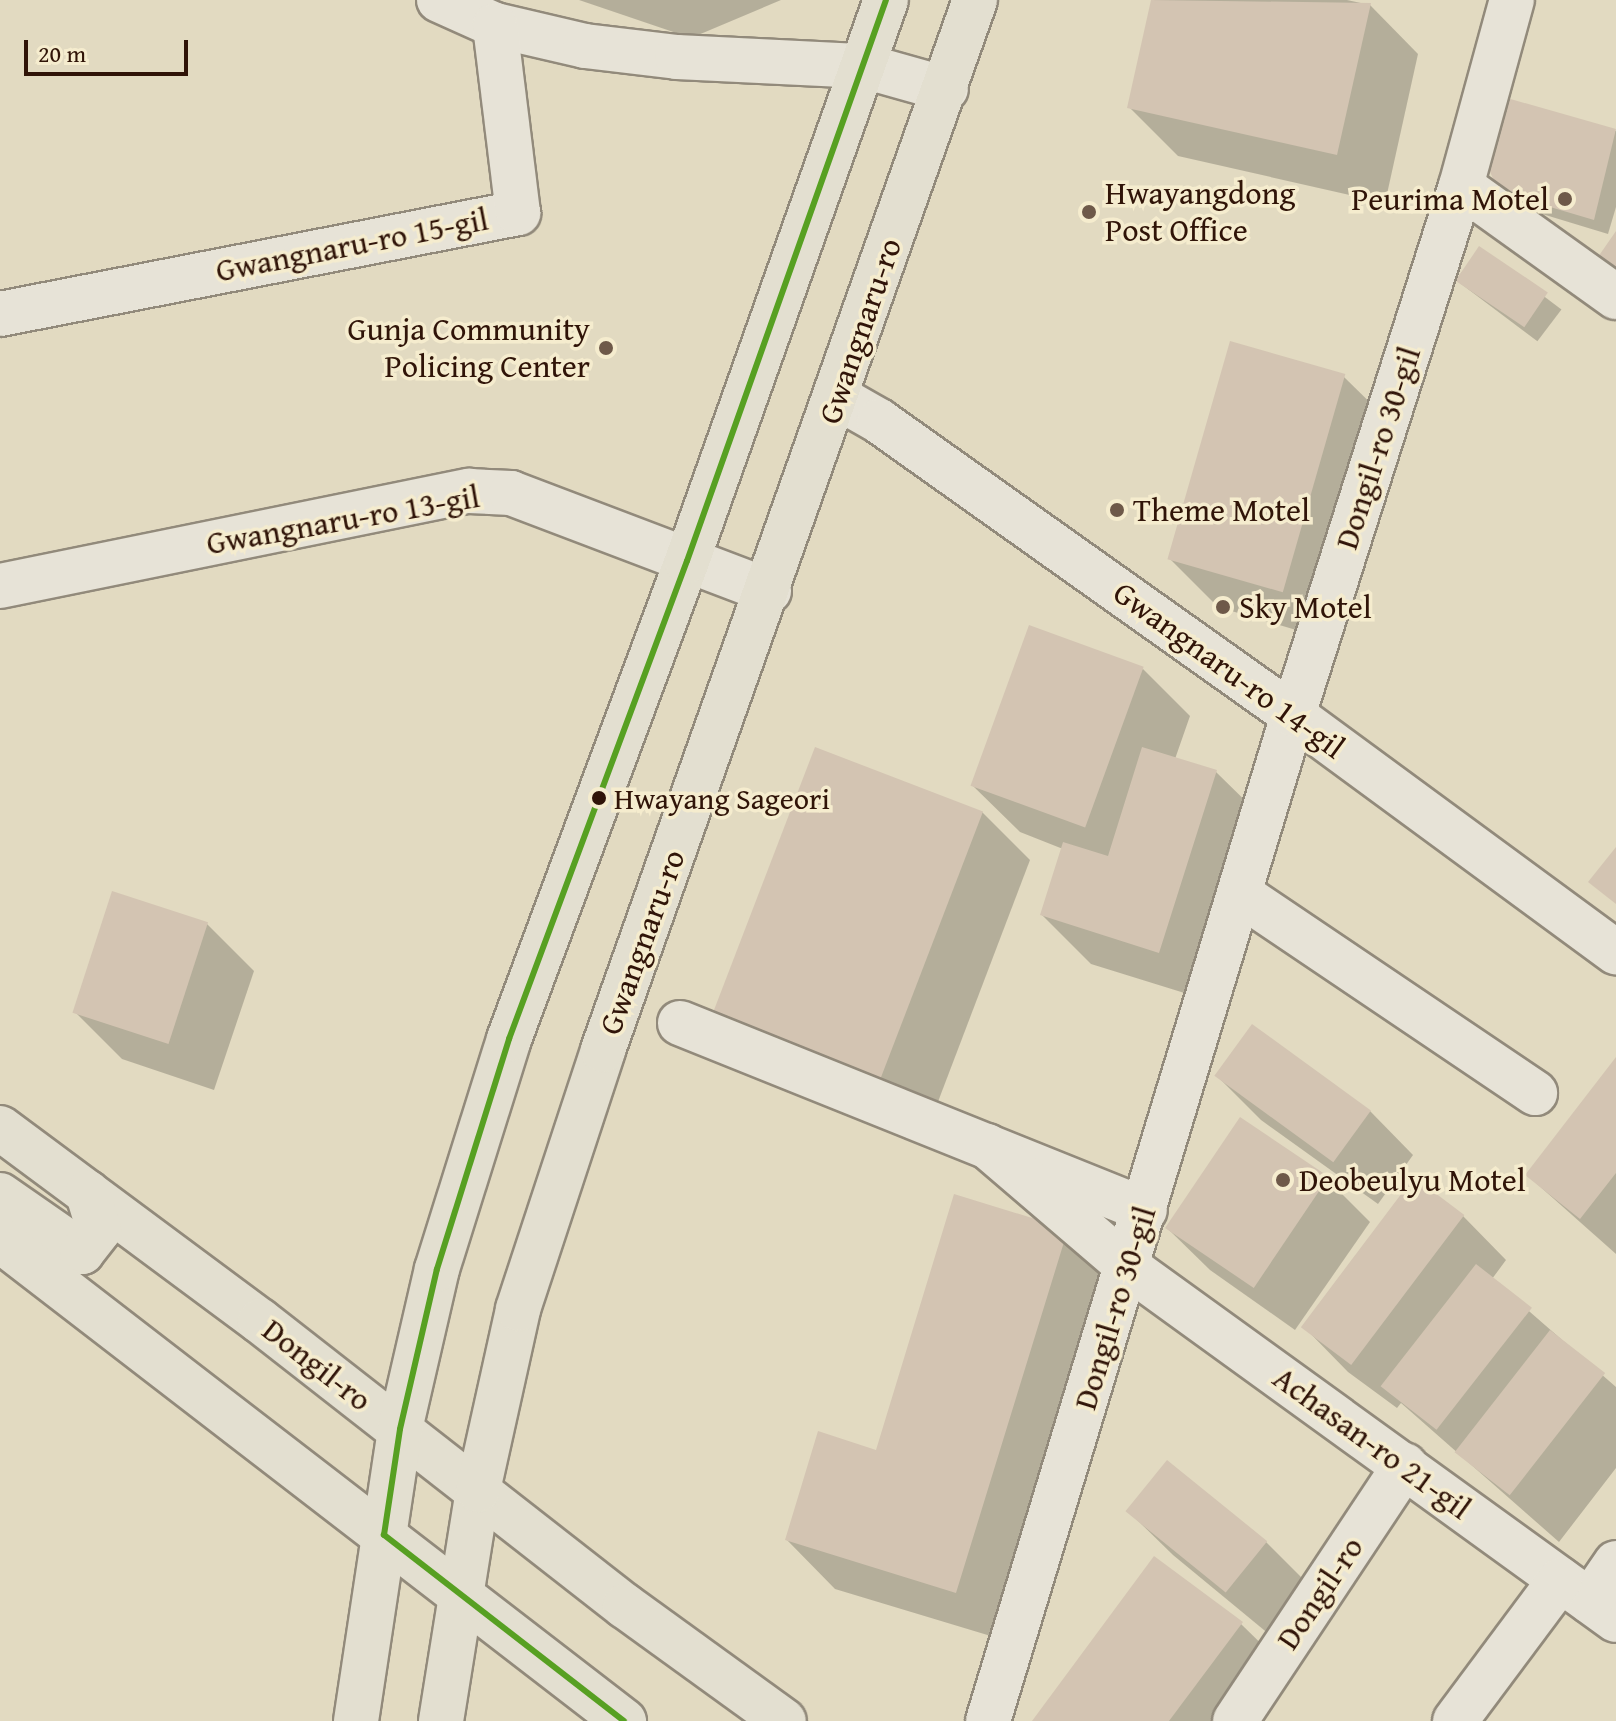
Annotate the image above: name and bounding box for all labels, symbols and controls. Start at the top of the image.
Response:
scale bar [28,24,192,74]
text: 20 m [38,36,86,71]
place label: Hwayangdong Post Office [1105,175,1295,250]
place label: Peurima Motel [1351,180,1549,218]
marker: Peurima Motel [1556,190,1574,208]
street label: Gwangnaru-ro 15-gil [213,200,491,290]
marker: Hwayangdong Post Office [1080,203,1098,221]
street label: Gwangnaru-ro [810,233,910,429]
place label: Gunja Community Policing Center [348,311,590,386]
marker: Gunja Community Policing Center [597,339,615,357]
street label: Dongil-ro 30-gil [1327,342,1429,554]
street label: Gwangnaru-ro 13-gil [204,477,482,563]
place label: Theme Motel [1133,491,1310,529]
marker: Theme Motel [1108,501,1126,519]
street label: Gwangnaru-ro 14-gil [1106,573,1352,767]
place label: Sky Motel [1239,588,1372,626]
marker: Sky Motel [1214,598,1232,616]
place label: Hwayang Sageori [614,780,830,816]
marker: Hwayang Sageori [591,790,607,806]
street label: Gwangnaru-ro [591,844,693,1040]
place label: Deobeulyu Motel [1299,1161,1526,1199]
marker: Deobeulyu Motel [1274,1171,1292,1189]
street label: Dongil-ro 30-gil [1066,1202,1164,1414]
street label: Dongil-ro [255,1311,379,1419]
street label: Achasan-ro 21-gil [1266,1358,1478,1528]
street label: Dongil-ro [1268,1529,1372,1657]

